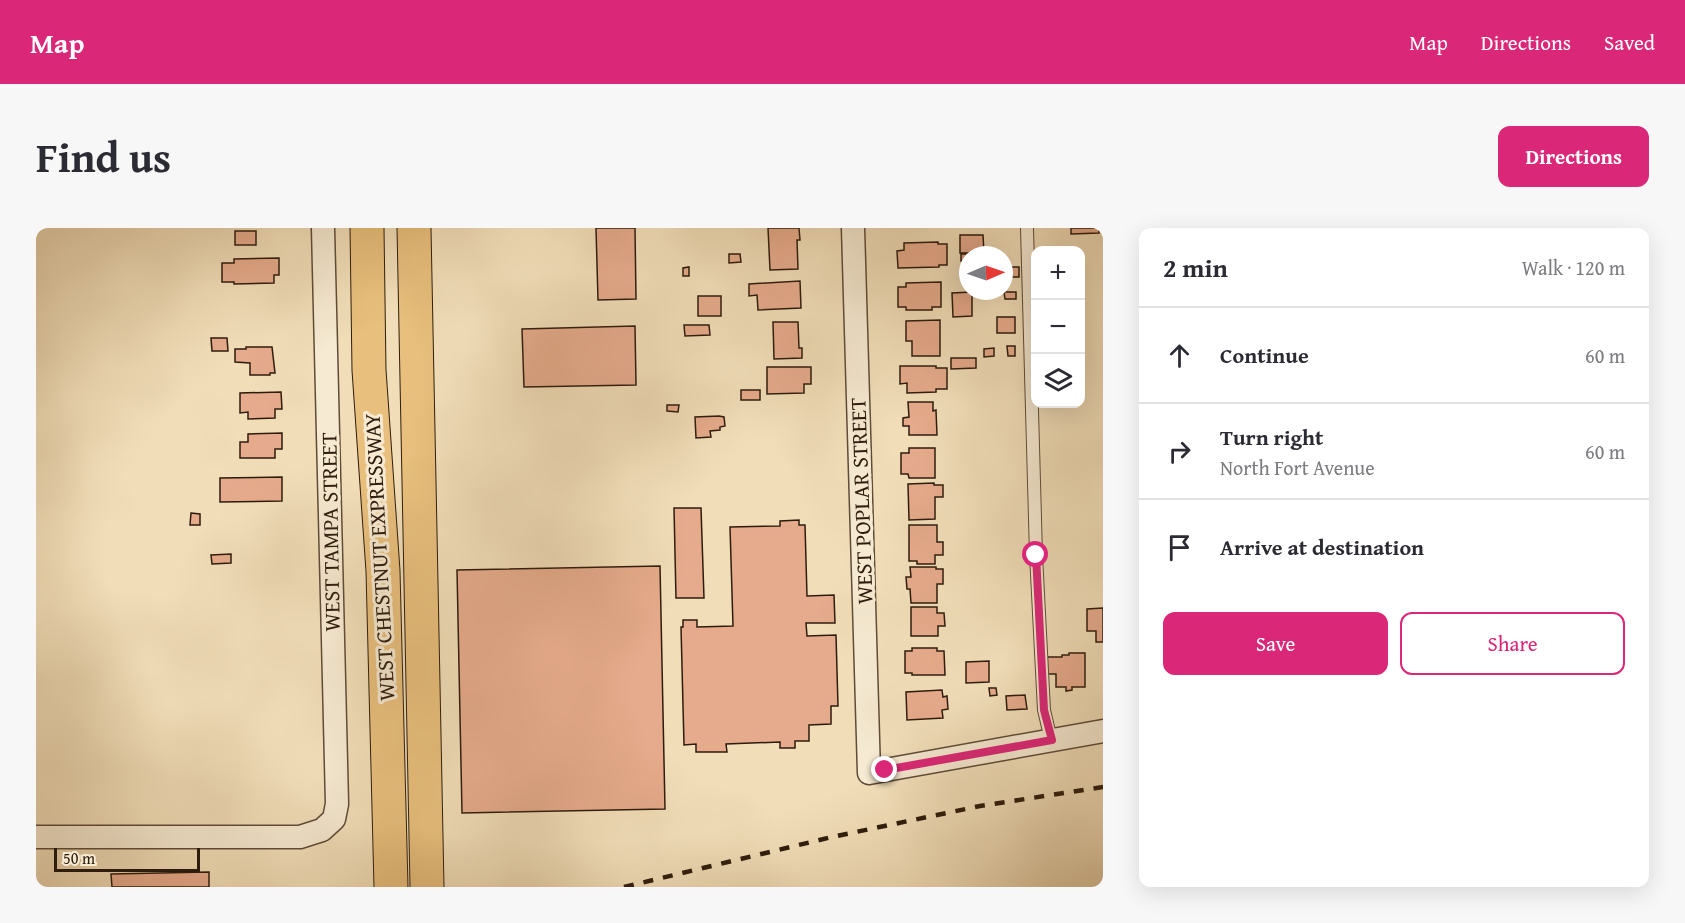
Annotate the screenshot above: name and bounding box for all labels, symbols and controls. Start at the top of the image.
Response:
text: Map [30,22,84,63]
text: Map [1409,27,1448,58]
text: Directions [1481,27,1571,58]
text: Saved [1604,27,1655,58]
text: Find us [36,126,171,187]
button: Directions [1498,126,1649,187]
north arrow [959,246,1013,300]
map controls [1031,246,1085,408]
button: + [1031,246,1085,300]
text: 2 min [1163,248,1228,287]
text: Walk · 120 m [1522,253,1625,282]
button: − [1031,300,1085,354]
icon: ahead [1163,339,1196,372]
text: Continue [1220,339,1309,371]
text: 60 m [1585,341,1625,370]
button: layers [1031,354,1085,408]
street label: WEST POPLAR STREET [841,397,881,605]
street label: WEST CHESTNUT EXPRESSWAY [355,412,403,702]
text: Turn right [1220,421,1323,453]
street label: WEST TAMPA STREET [312,432,348,632]
icon: right [1163,435,1196,468]
text: 60 m [1585,437,1625,466]
text: North Fort Avenue [1220,453,1375,482]
icon: arrive [1163,531,1196,564]
text: Arrive at destination [1220,531,1424,563]
route start [1022,541,1048,567]
button: Save [1163,612,1388,675]
button: Share [1400,612,1625,675]
route end [871,756,897,782]
scale bar [54,845,200,872]
text: 50 m [63,846,95,870]

